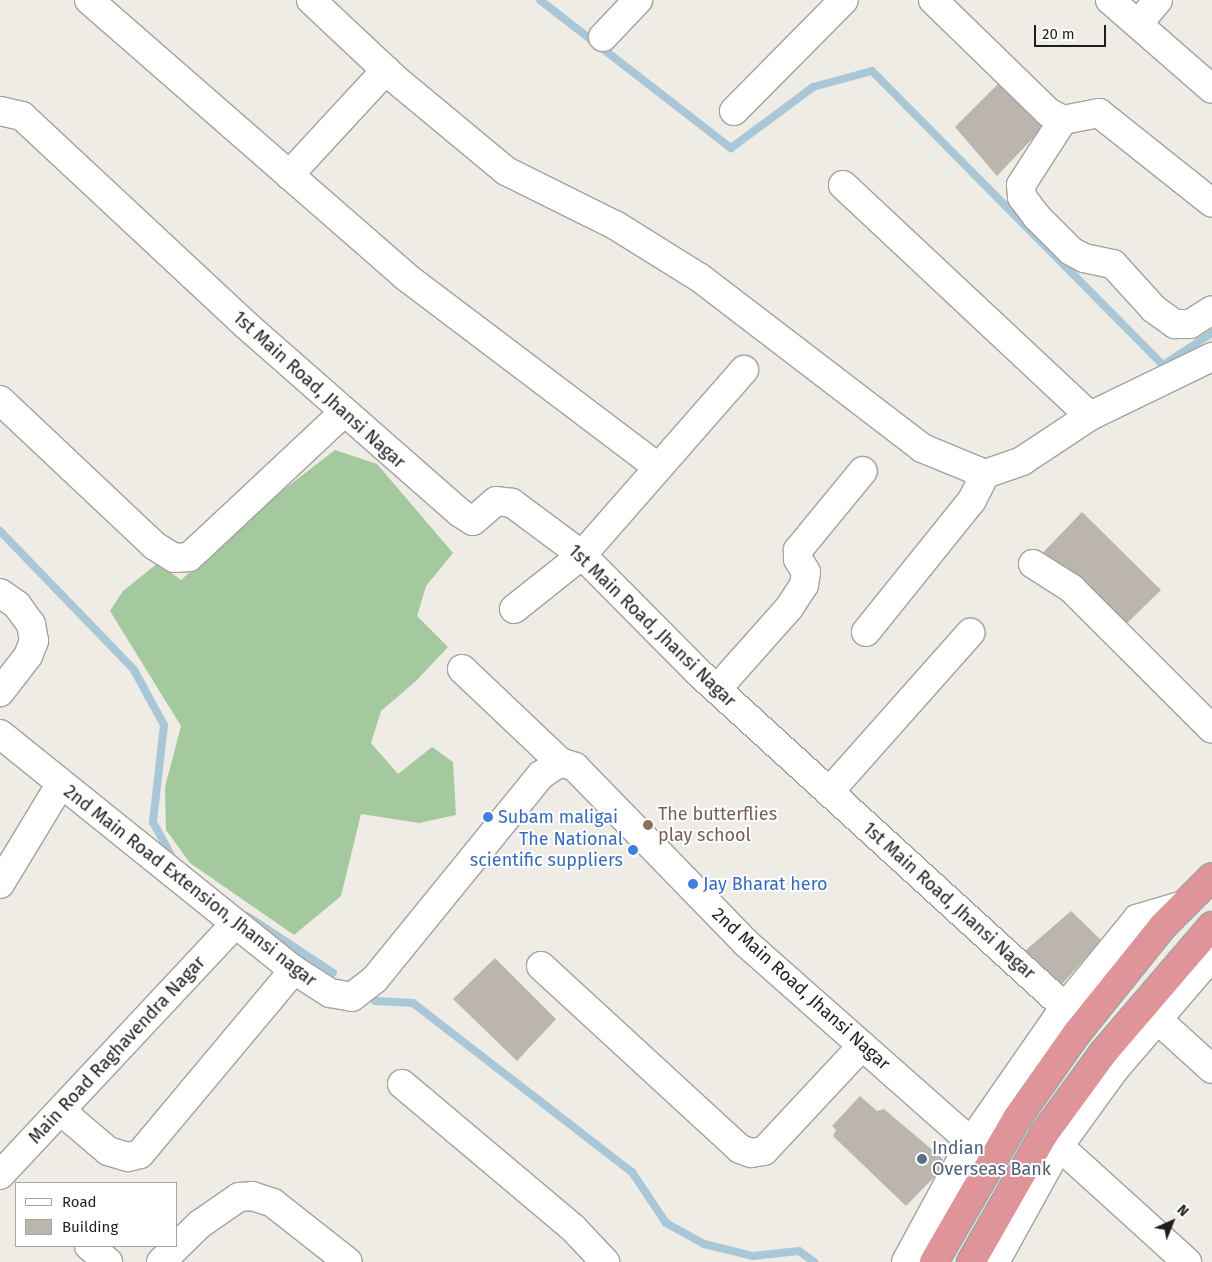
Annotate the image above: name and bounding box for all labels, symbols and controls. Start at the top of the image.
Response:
scale bar [1037,15,1110,47]
text: 20 m [1042,25,1075,43]
street label: 1st Main Road, Jhansi Nagar [228,307,410,473]
street label: 1st Main Road, Jhansi Nagar [564,540,740,712]
street label: 2nd Main Road Extension, Jhansi nagar [59,781,321,991]
place label: The butterflies play school [658,804,777,846]
place label: Subam maligai [498,806,618,828]
marker: Subam maligai [482,811,494,823]
street label: 1st Main Road, Jhansi Nagar [858,818,1040,984]
marker: The butterflies play school [642,819,654,831]
place label: The National scientific suppliers [470,829,623,872]
marker: The National scientific suppliers [627,844,639,856]
place label: Jay Bharat hero [703,873,828,895]
marker: Jay Bharat hero [687,878,699,890]
street label: 2nd Main Road, Jhansi Nagar [708,903,894,1075]
street label: Main Road Raghavendra Nagar [24,952,210,1148]
place label: Indian Overseas Bank [932,1138,1051,1180]
marker: Indian Overseas Bank [916,1153,928,1165]
legend [15,1182,178,1247]
text: Road [62,1193,97,1211]
north arrow [1147,1197,1197,1247]
text: N [1174,1202,1192,1220]
text: Building [62,1218,118,1236]

